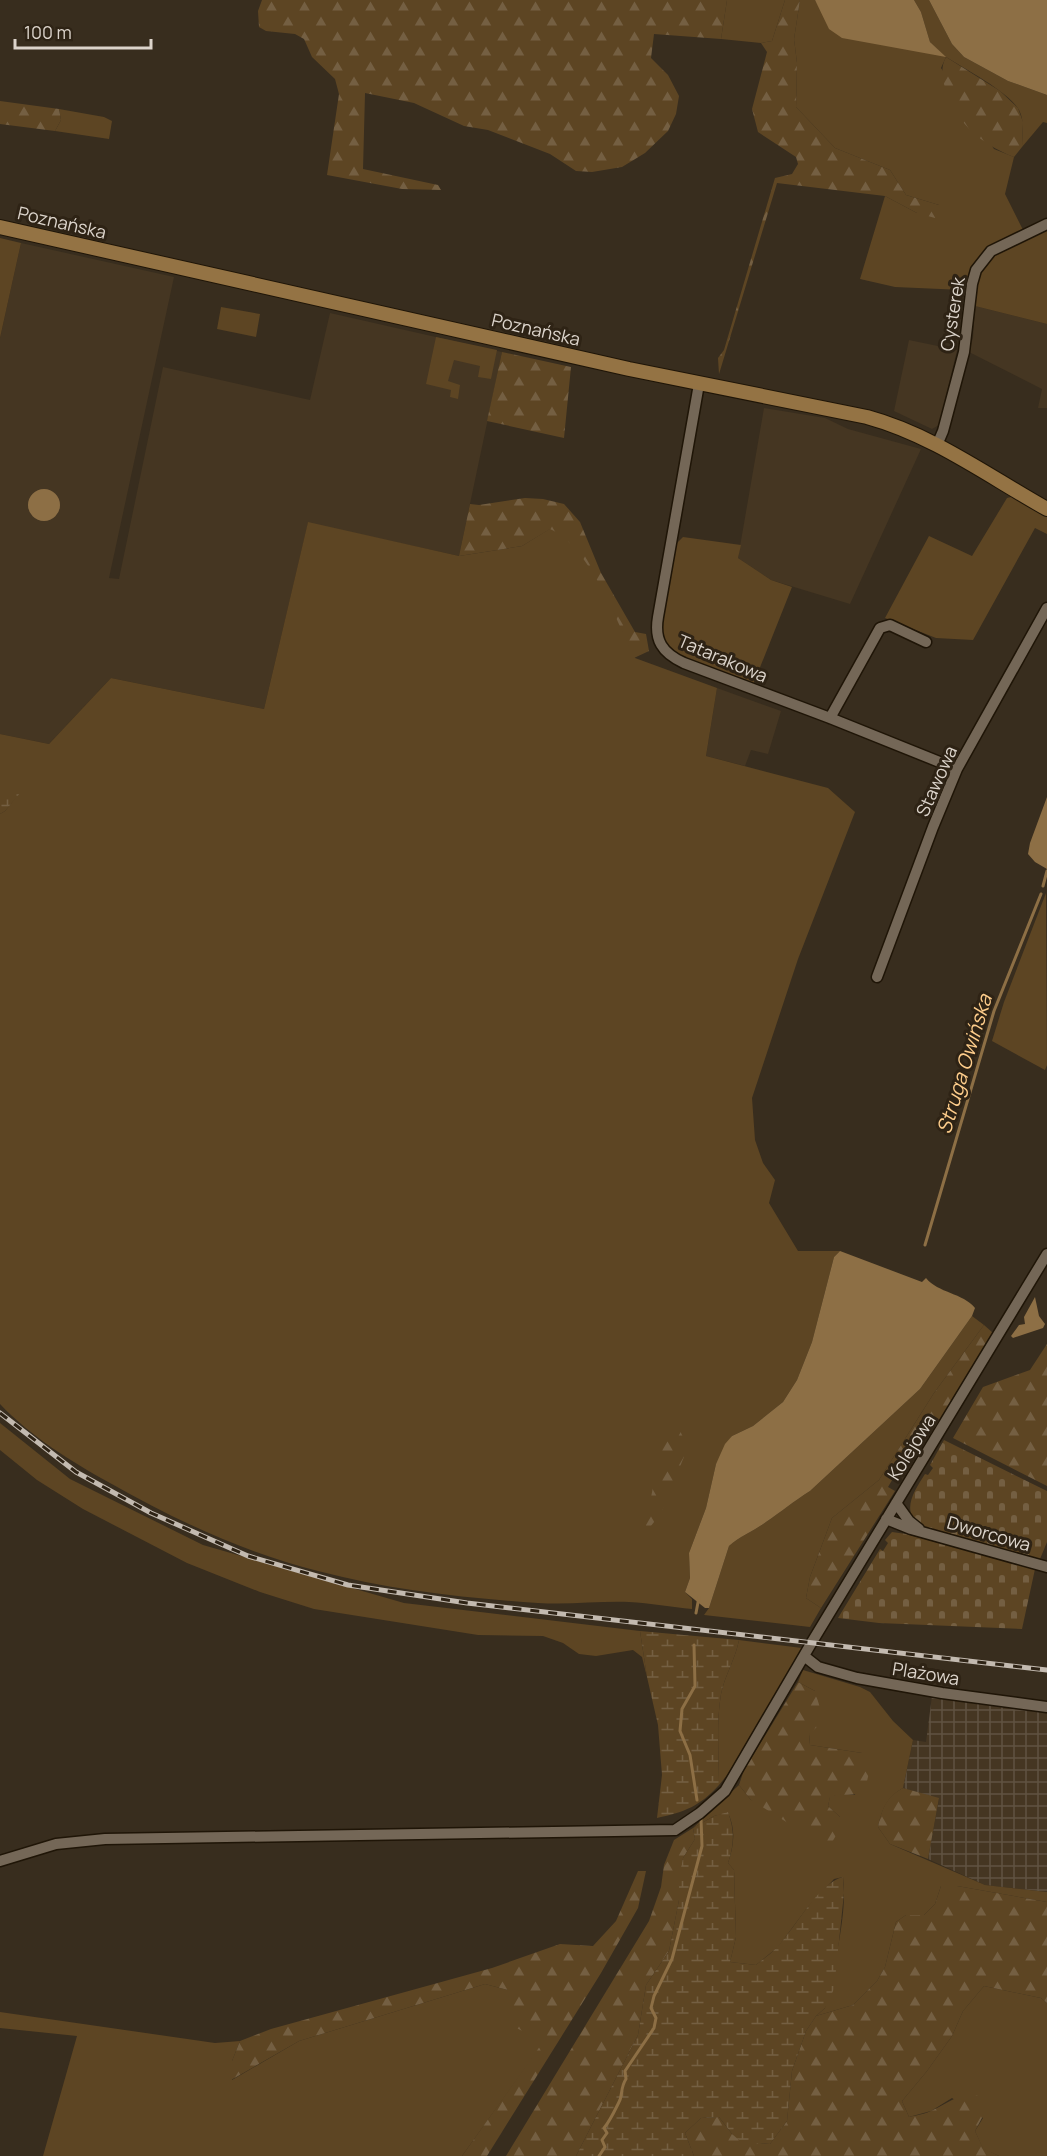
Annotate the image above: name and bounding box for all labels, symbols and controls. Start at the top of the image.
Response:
scale bar [15,12,152,50]
text: 100 m [24,20,72,44]
street label: Poznańska [15,200,109,244]
street label: Cysterek [934,274,970,353]
street label: Poznańska [489,307,583,351]
street label: Tatarakowa [675,628,771,688]
street label: Stawowa [910,742,962,820]
water label: Struga Owińska [930,990,998,1137]
street label: Kolejowa [881,1410,941,1484]
street label: Dworcowa [944,1510,1034,1556]
street label: Plażowa [891,1656,961,1690]

